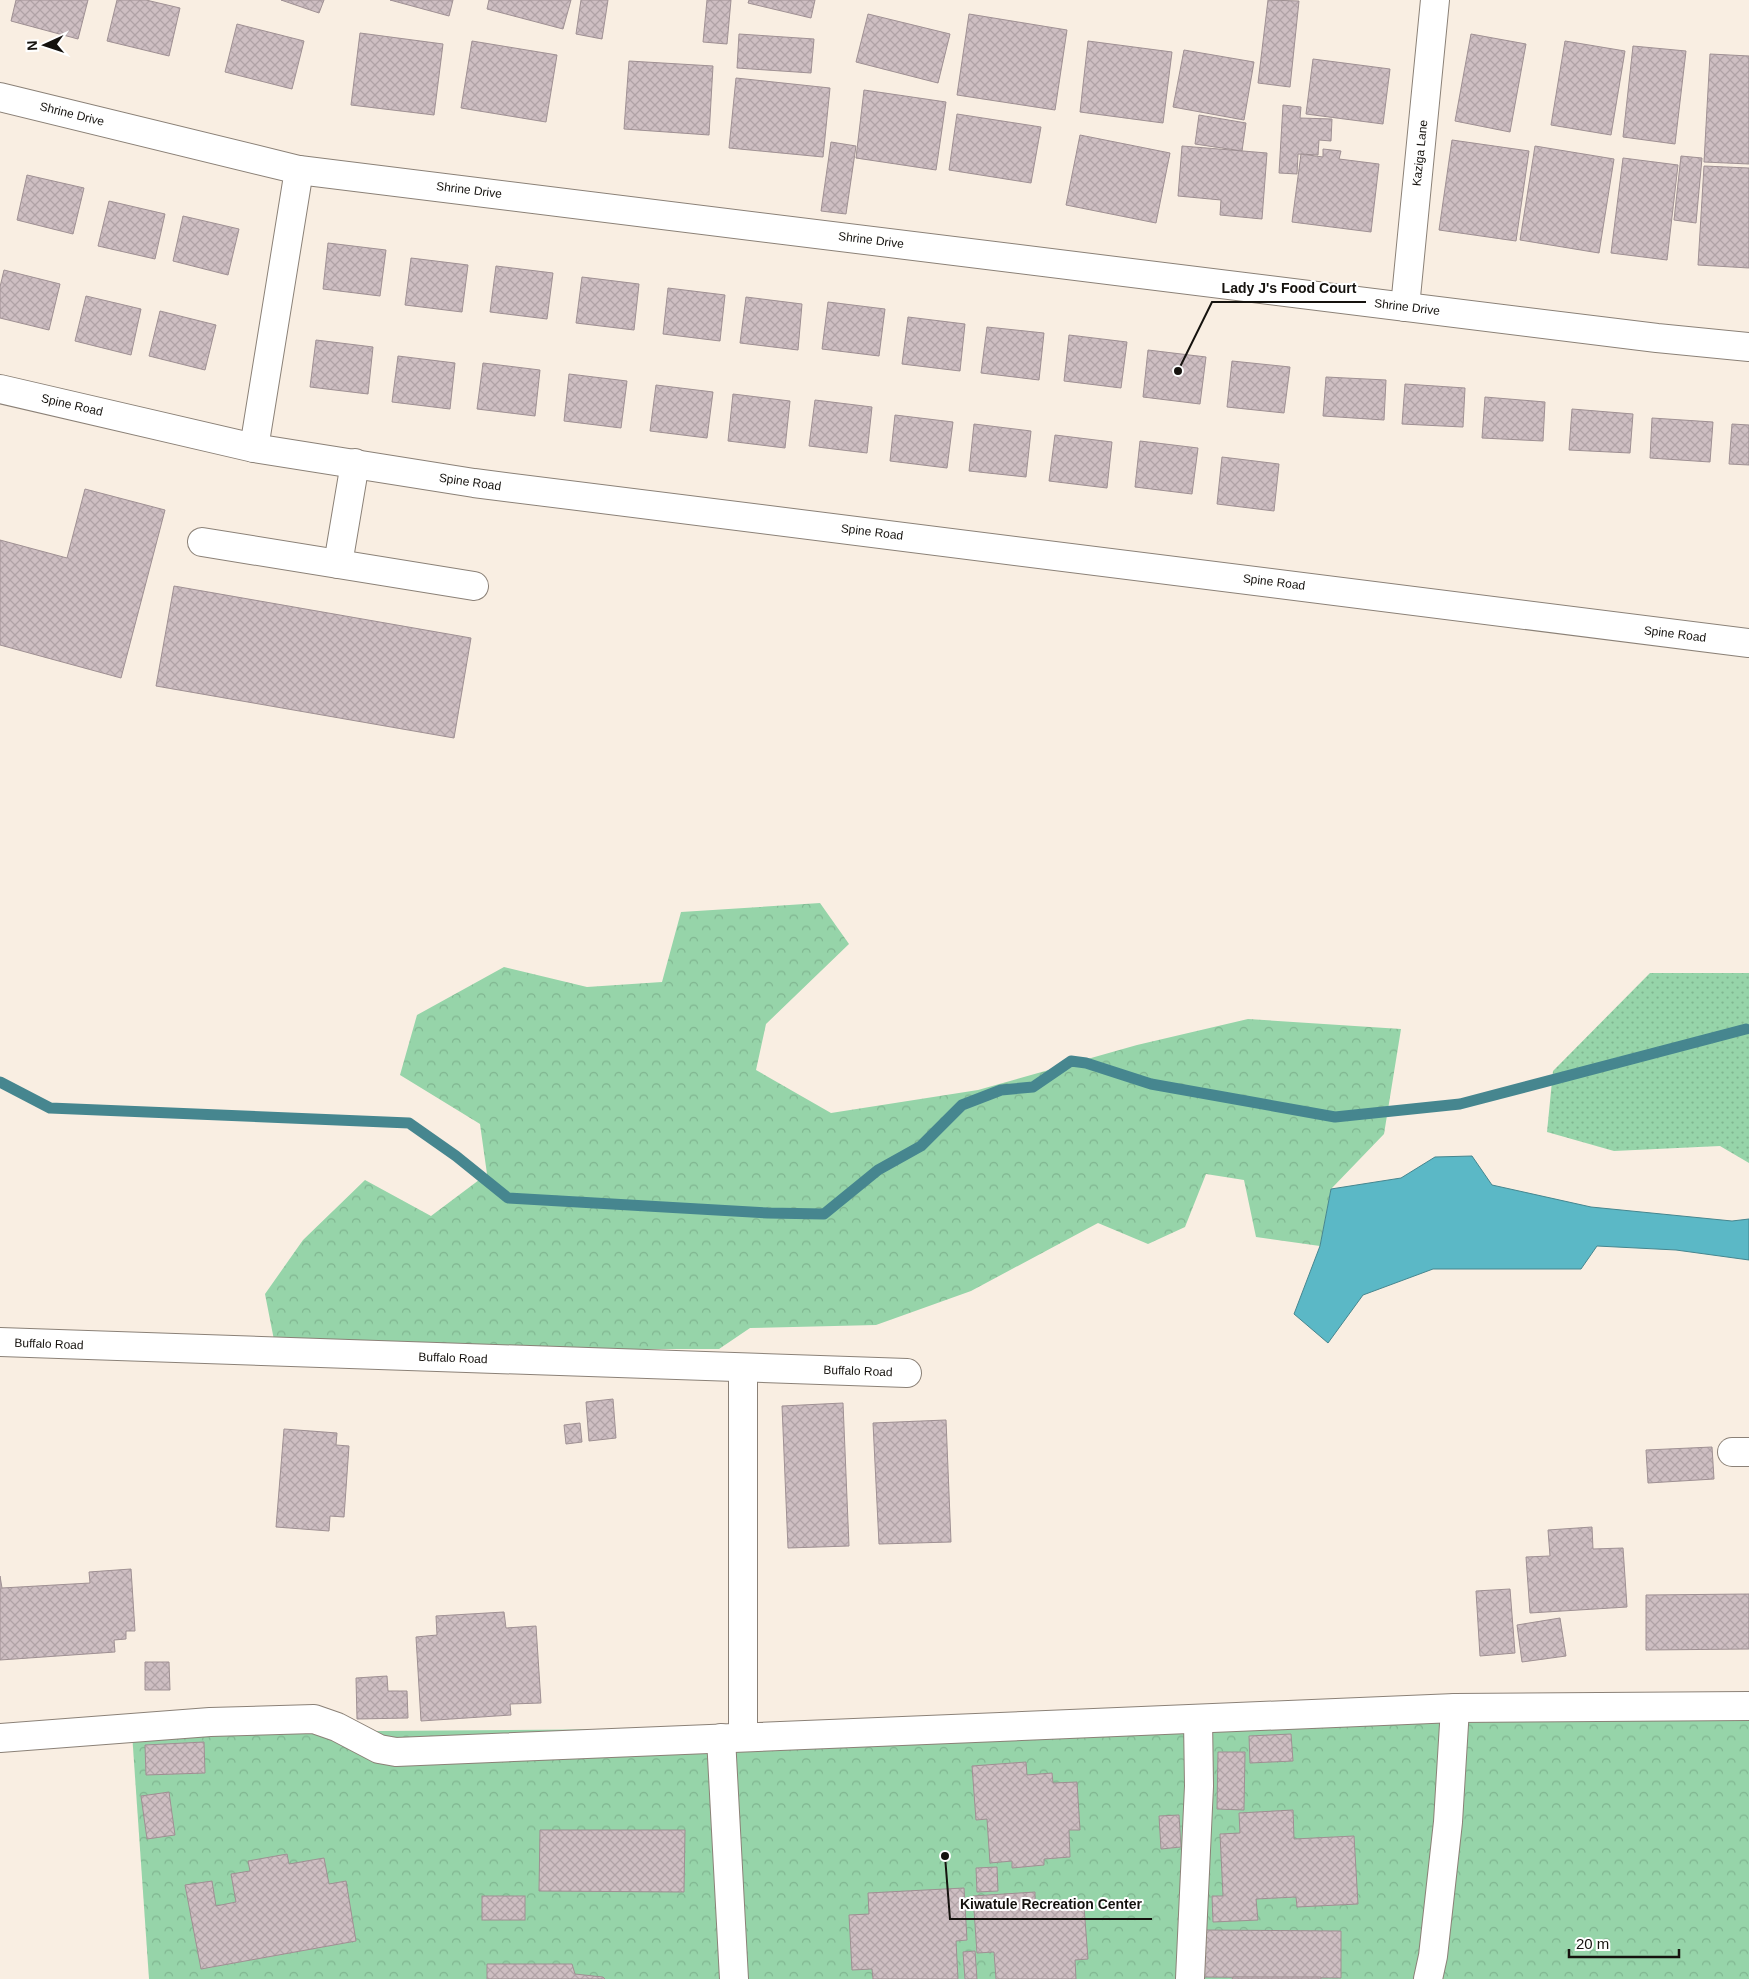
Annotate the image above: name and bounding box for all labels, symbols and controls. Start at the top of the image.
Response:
north arrow [20,20,70,70]
text: N [24,40,40,51]
street label: Shrine Drive [38,99,106,129]
street label: Kaziga Lane [1410,119,1430,187]
street label: Shrine Drive [435,179,503,201]
street label: Shrine Drive [837,229,905,251]
callout: Lady J's Food Court [1212,273,1366,302]
text: Lady J's Food Court [1222,280,1357,296]
street label: Shrine Drive [1373,296,1441,318]
street label: Spine Road [40,391,104,419]
street label: Spine Road [438,471,502,493]
street label: Spine Road [840,521,904,543]
street label: Spine Road [1242,571,1306,593]
street label: Spine Road [1643,623,1707,645]
street label: Buffalo Road [14,1336,84,1352]
street label: Buffalo Road [418,1350,488,1366]
street label: Buffalo Road [823,1363,893,1379]
callout: Kiwatule Recreation Center [950,1890,1152,1919]
text: Kiwatule Recreation Center [960,1896,1143,1912]
scale bar [1569,1926,1679,1958]
text: 20 m [1576,1935,1609,1952]

